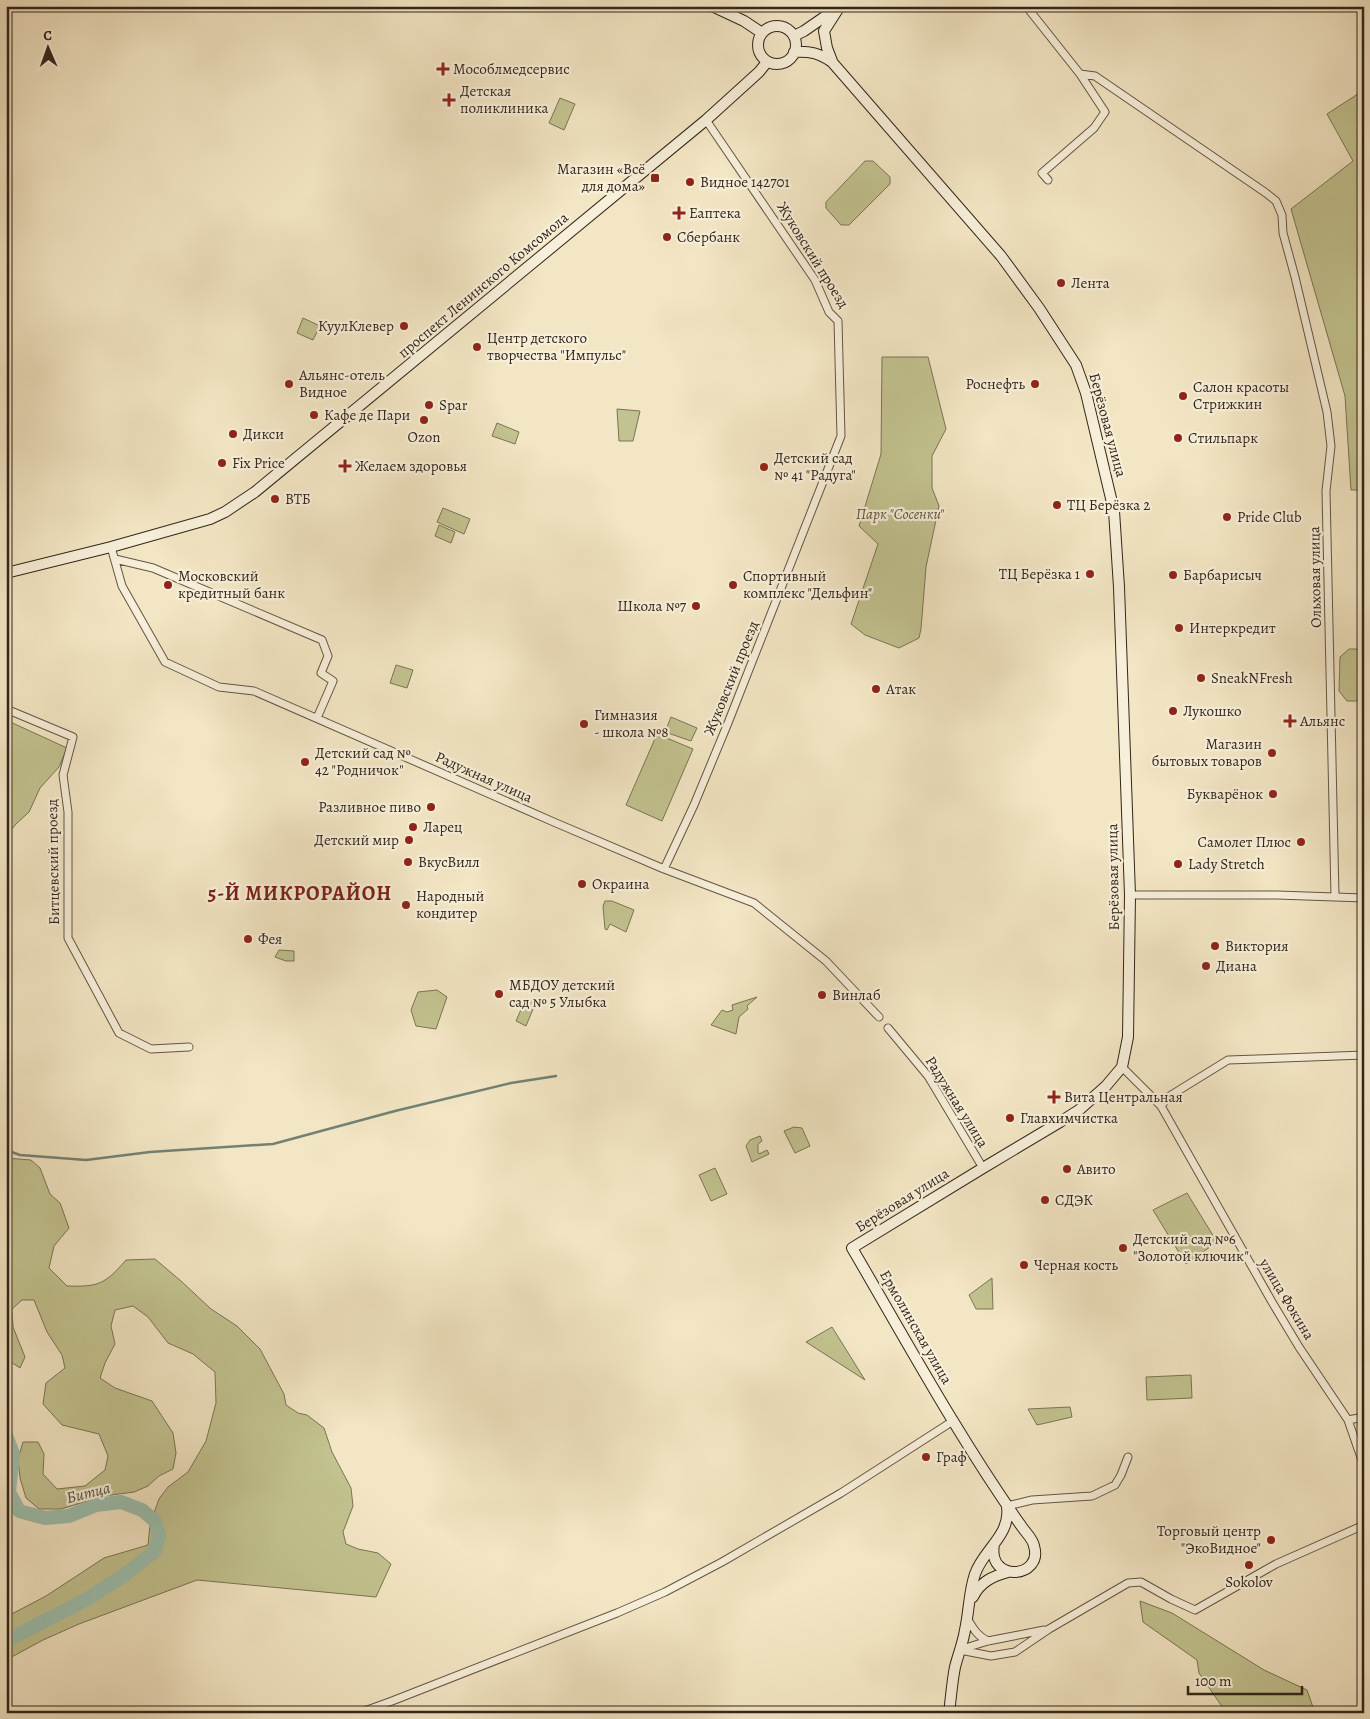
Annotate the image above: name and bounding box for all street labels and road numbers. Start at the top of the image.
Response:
street label: Жуковский проезд [772,198,854,312]
street label: проспект Ленинского Комсомола [394,208,573,362]
street label: Берёзовая улица [1084,371,1132,479]
street label: Ольховая улица [1304,526,1326,628]
street label: Жуковский проезд [699,618,763,738]
street label: Радужная улица [432,747,536,807]
street label: Битцевский проезд [42,799,64,925]
street label: Берёзовая улица [1102,823,1124,931]
street label: Радужная улица [921,1052,993,1152]
street label: Берёзовая улица [851,1163,953,1237]
street label: улица Фокина [1254,1254,1319,1343]
street label: Ермолинская улица [875,1266,957,1388]

